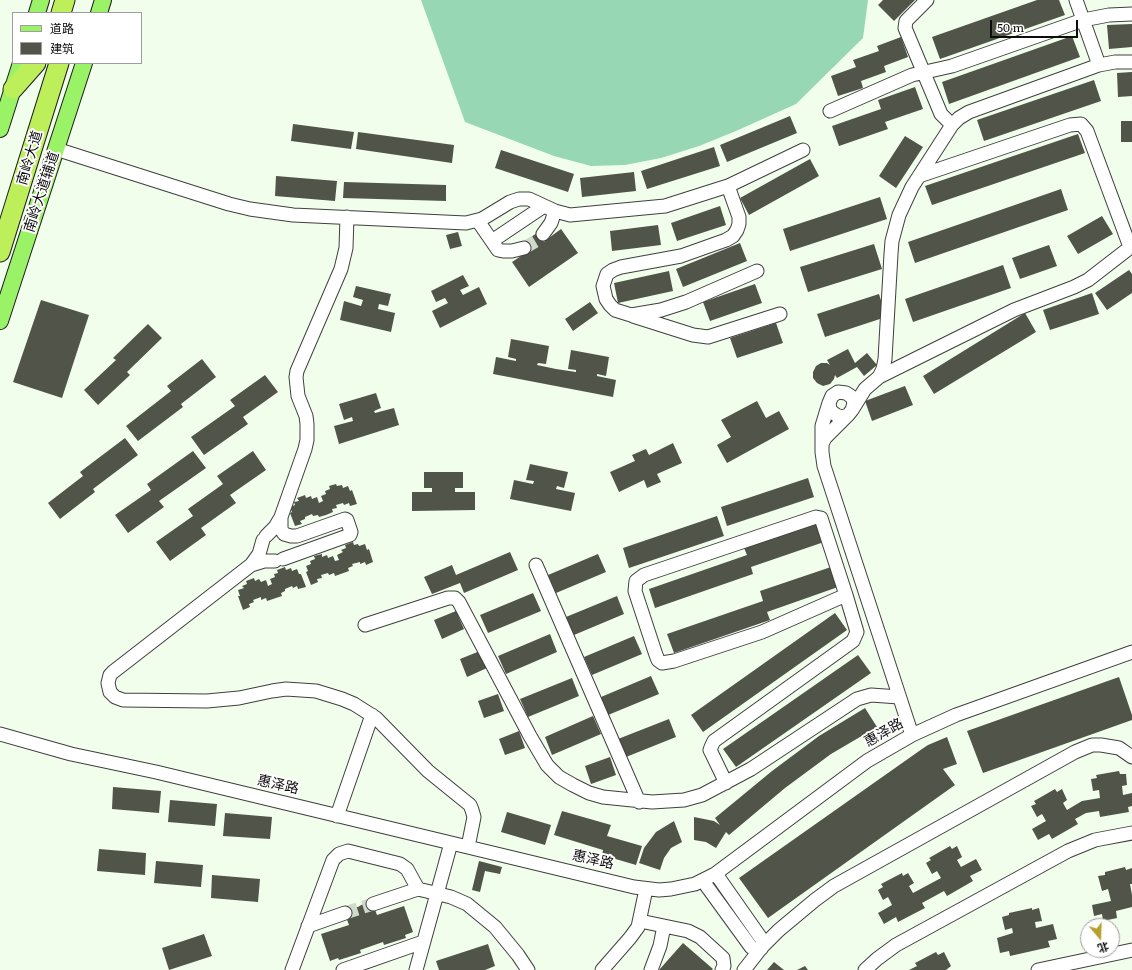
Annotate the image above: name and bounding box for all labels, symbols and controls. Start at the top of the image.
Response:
legend [12,12,142,64]
scale bar [992,12,1080,38]
text: 50 m [997,18,1024,36]
text: 道路 [50,19,74,37]
text: 建筑 [50,39,74,57]
street label: 南岭大道 [14,129,46,187]
street label: 南岭大道辅道 [21,149,63,235]
street label: 惠泽路 [862,715,906,751]
street label: 惠泽路 [256,772,300,798]
street label: 惠泽路 [571,847,615,873]
north arrow [1080,918,1120,958]
text: 北 [1096,939,1111,958]

